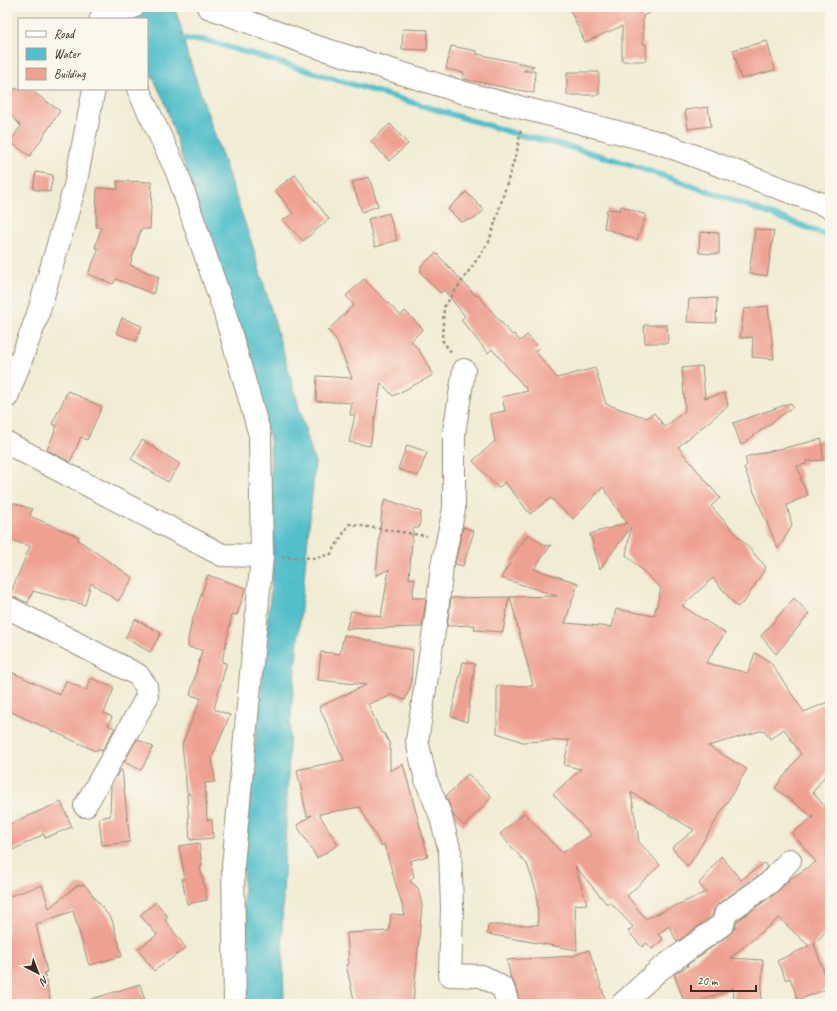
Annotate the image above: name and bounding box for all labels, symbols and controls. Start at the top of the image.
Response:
legend [18,18,148,90]
text: Road [54,26,76,42]
text: Water [54,46,82,62]
text: Building [54,66,86,82]
north arrow [18,953,58,993]
scale bar [691,967,756,993]
text: N [36,973,52,989]
text: 20 m [697,973,719,989]

